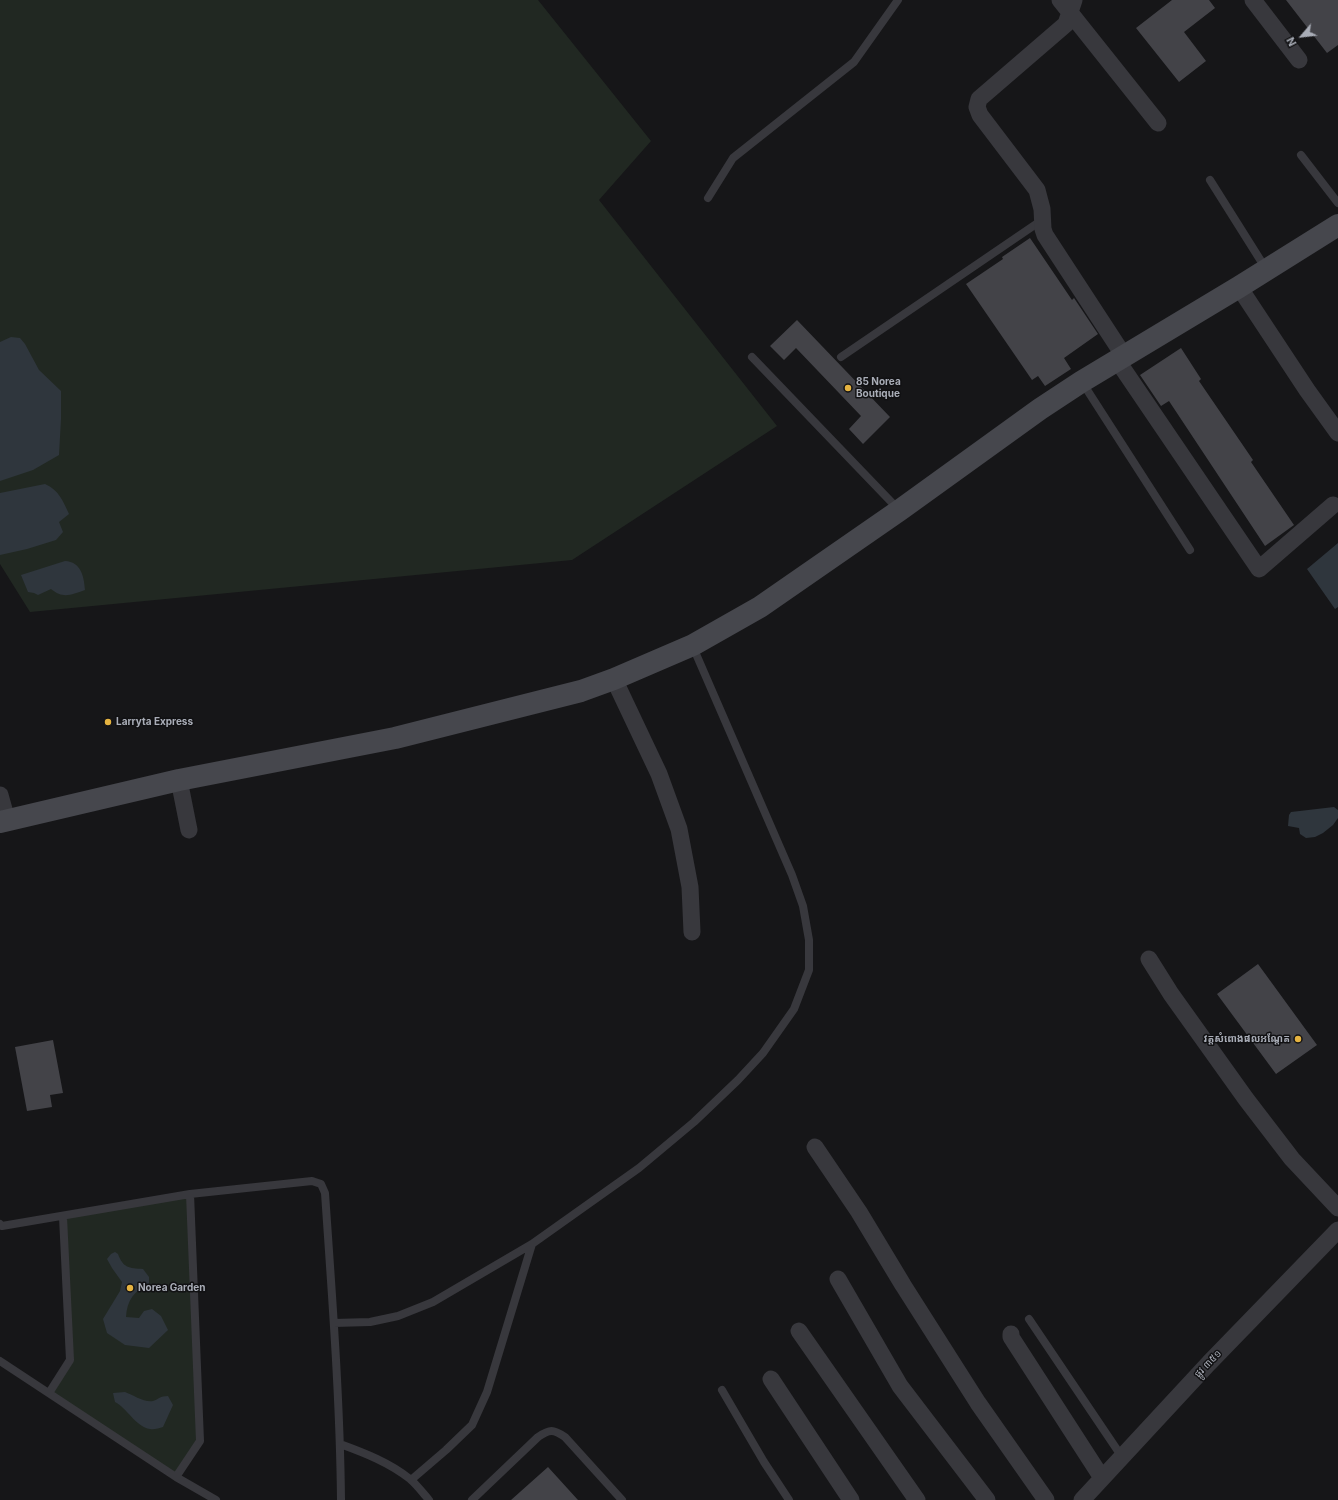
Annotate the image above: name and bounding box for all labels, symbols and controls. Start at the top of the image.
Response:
north arrow [1282,16,1322,56]
text: N [1283,35,1300,49]
place label: 85 Norea Boutique [856,376,901,400]
marker: 85 Norea Boutique [843,383,853,393]
place label: Larryta Express [116,716,193,728]
marker: Larryta Express [103,717,113,727]
place label: វត្តសំពោងផលអណ្តែត [1204,1033,1290,1045]
marker: វត្តសំពោងផលអណ្តែត [1293,1034,1303,1044]
place label: Norea Garden [138,1282,205,1294]
marker: Norea Garden [125,1283,135,1293]
street label: ផ្លូវ ៣៥១ [1192,1348,1224,1380]

